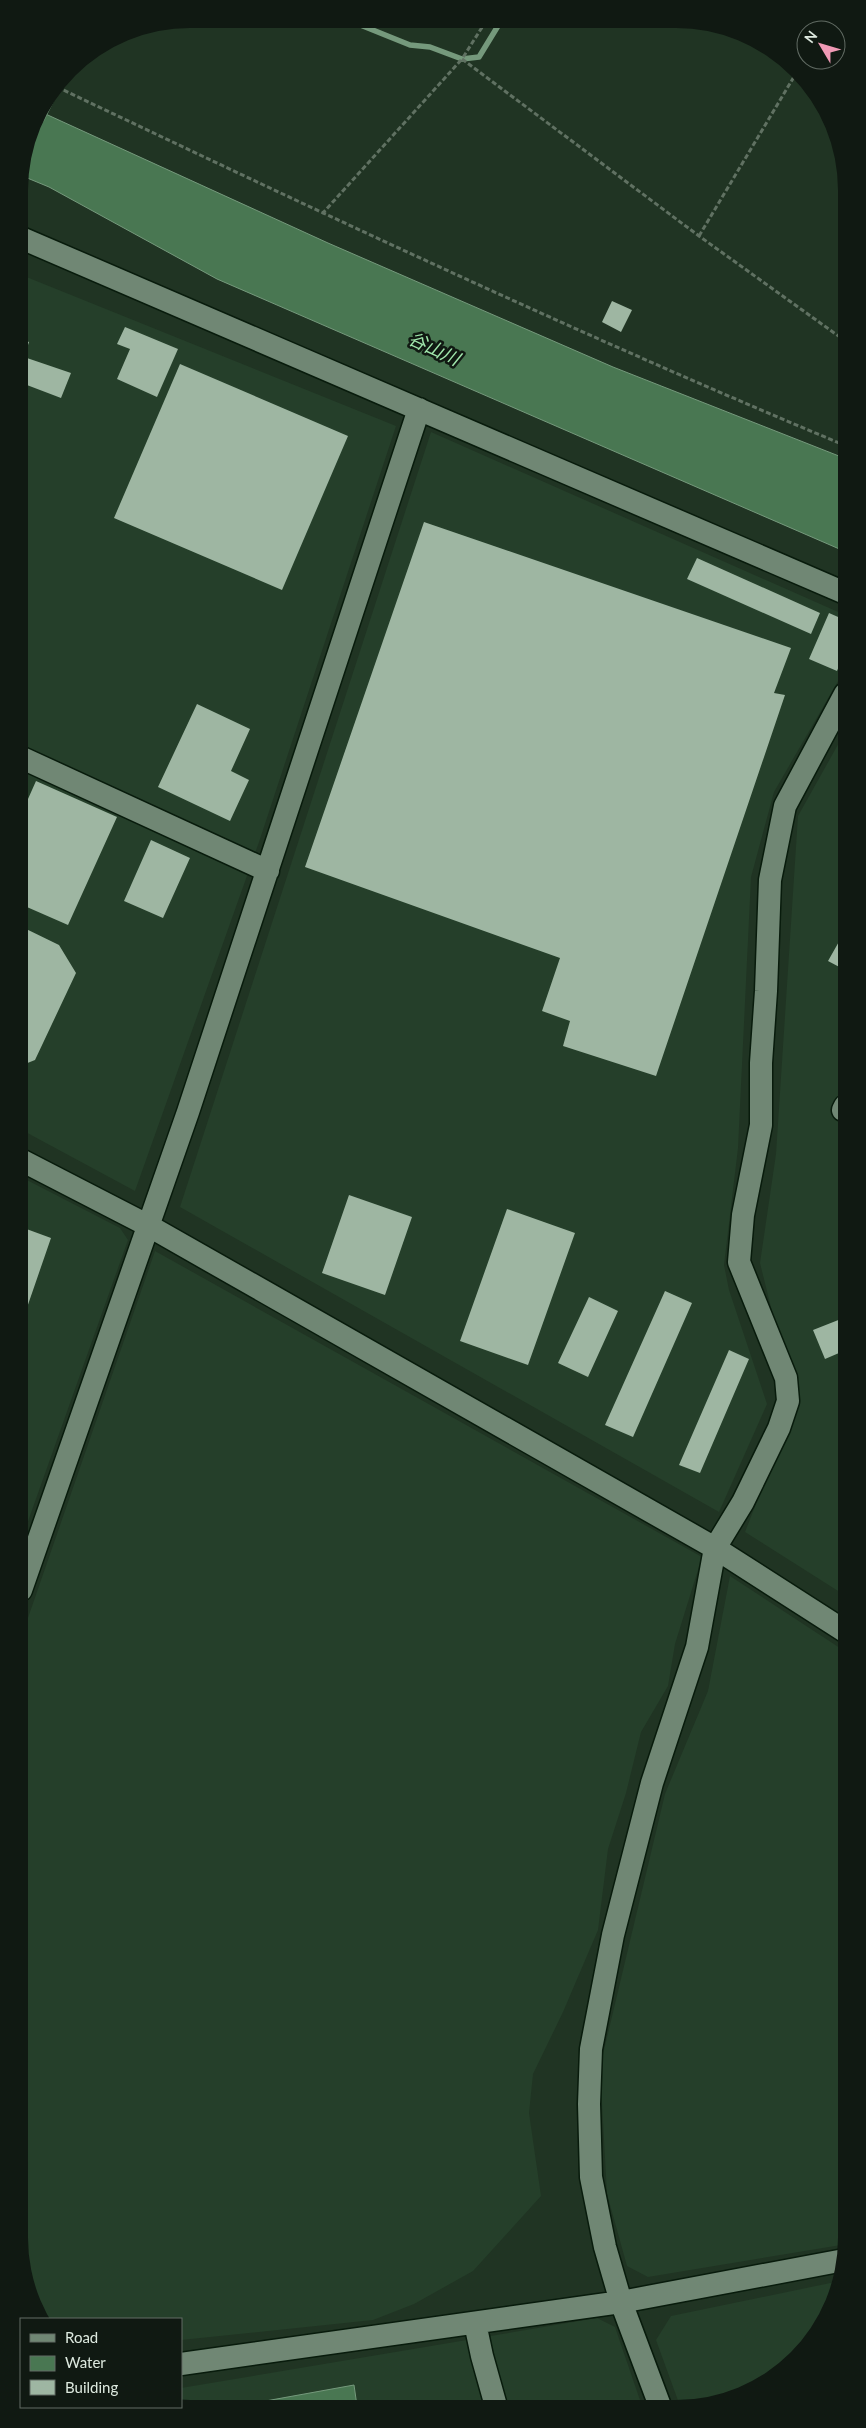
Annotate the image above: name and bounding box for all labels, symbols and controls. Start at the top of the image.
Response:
north arrow [796,20,846,70]
text: N [800,27,820,46]
water label: 谷山川 [405,327,465,370]
legend [20,2318,182,2408]
text: Road [65,2328,98,2346]
text: Water [65,2353,106,2371]
text: Building [65,2378,118,2396]

